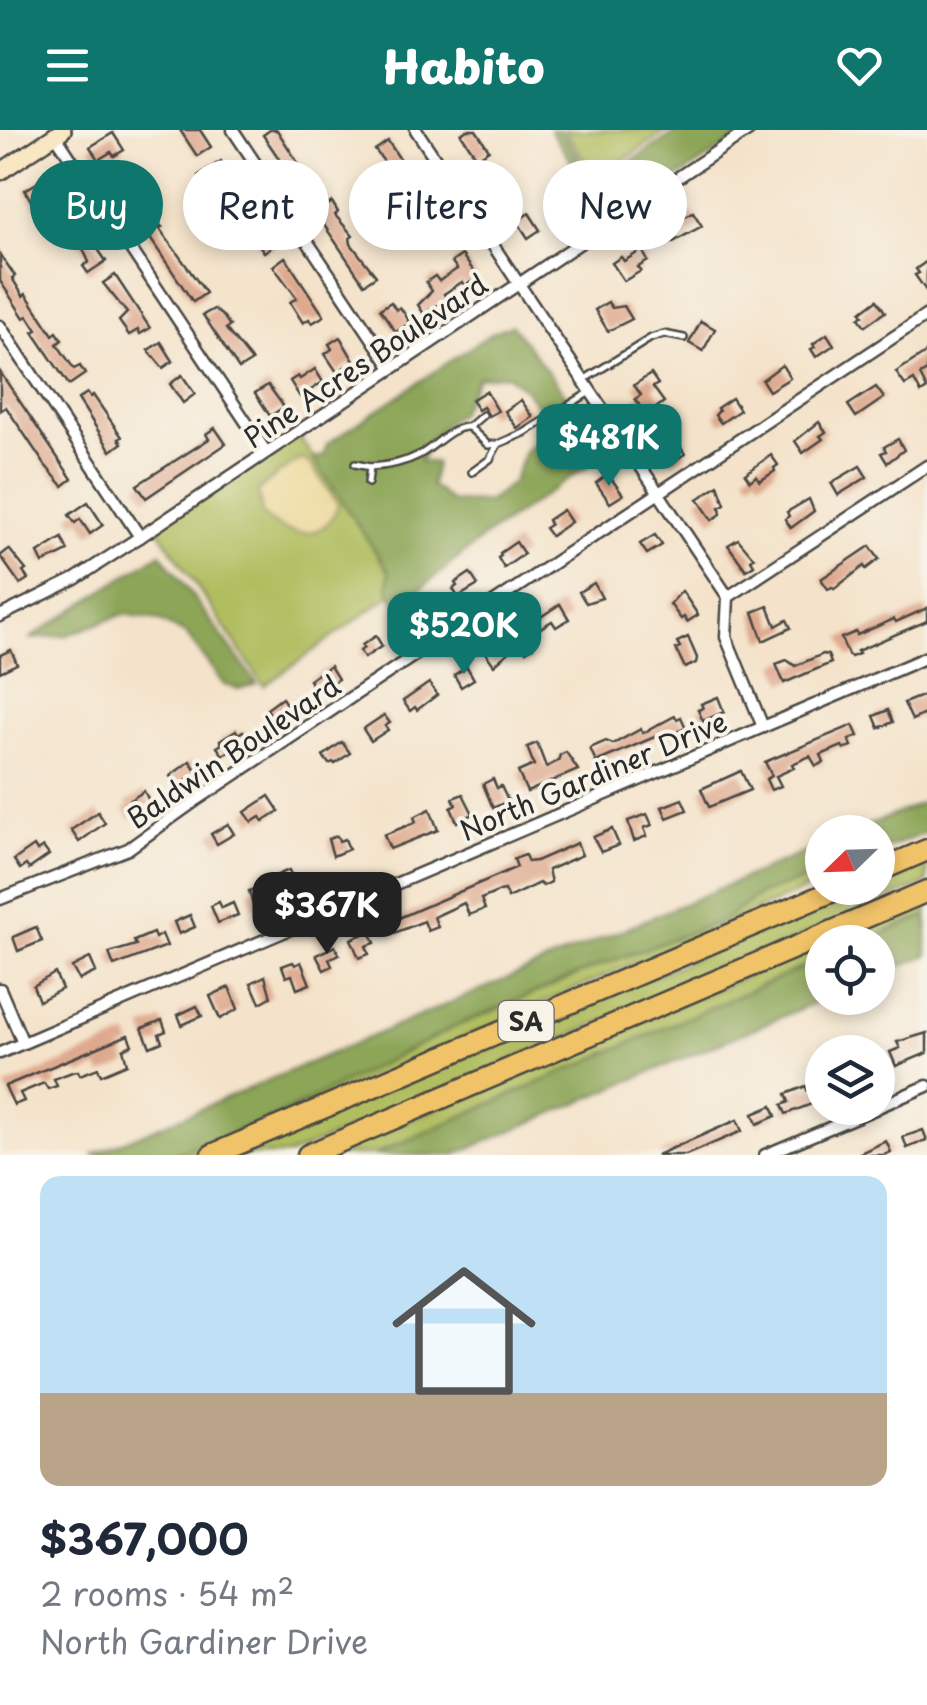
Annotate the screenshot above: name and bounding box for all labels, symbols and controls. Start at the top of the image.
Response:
text: Habito [382,31,545,99]
icon: menu [40,38,95,93]
icon: heart [832,38,887,93]
chip: Buy [30,160,163,250]
chip: Rent [183,160,329,250]
chip: Filters [349,160,523,250]
chip: New [543,160,687,250]
street label: Pine Acres Boulevard [234,262,496,458]
pin: $481K [539,404,679,489]
text: $481K [559,412,659,460]
pin: $520K [394,592,534,677]
text: $520K [409,600,519,648]
street label: Baldwin Boulevard [118,663,348,839]
street label: North Gardiner Drive [453,699,733,851]
north arrow [805,815,895,905]
map controls [805,815,895,1125]
pin: $367K [257,872,397,957]
text: $367K [275,880,379,928]
button: locate [805,925,895,1015]
road number: SA [498,1001,554,1041]
button: layers [805,1035,895,1125]
icon: home [374,1241,554,1421]
text: $367,000 [40,1506,249,1569]
text: 2 rooms · 54 m² [40,1569,294,1617]
text: North Gardiner Drive [40,1617,368,1665]

